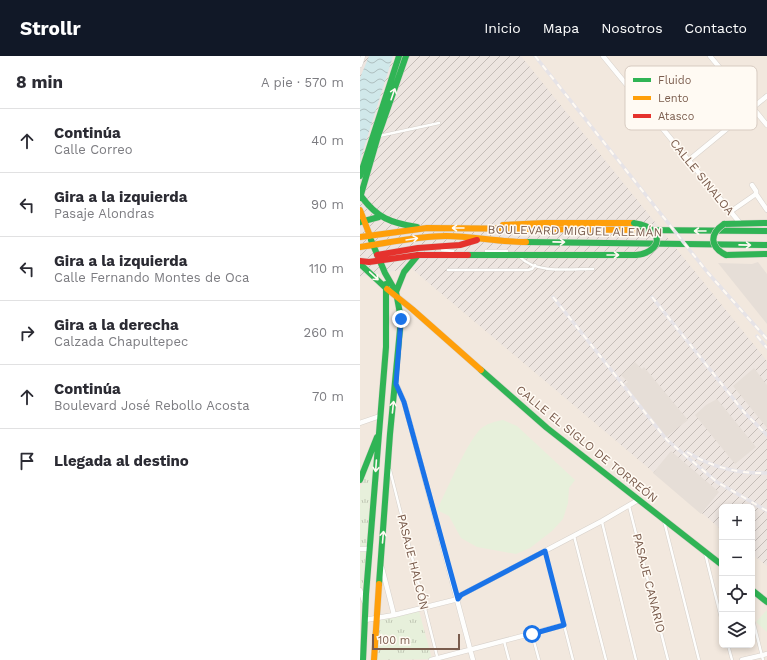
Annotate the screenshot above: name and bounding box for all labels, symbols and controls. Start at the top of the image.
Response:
text: Strollr [20,17,81,40]
text: Inicio [484,20,521,36]
text: Mapa [543,20,579,36]
text: Nosotros [601,20,663,36]
text: Contacto [685,20,747,36]
legend [625,66,757,130]
text: 8 min [16,72,63,92]
text: Fluido [658,74,691,87]
text: A pie · 570 m [261,75,344,90]
one-way arrow [390,88,397,101]
text: Lento [658,92,689,105]
text: Atasco [658,110,694,123]
text: Continúa [54,124,121,142]
icon: ahead [16,130,38,152]
text: 40 m [311,133,344,148]
street label: CALLE SINALOA [667,136,737,218]
text: Calle Correo [54,142,133,157]
text: Gira a la izquierda [54,188,187,206]
icon: left [16,194,38,216]
text: 90 m [311,197,344,212]
text: Pasaje Alondras [54,206,154,221]
street label: BOULEVARD MIGUEL ALEMÁN [488,222,662,240]
one-way arrow [452,224,465,232]
one-way arrow [694,227,707,235]
one-way arrow [405,235,418,243]
one-way arrow [552,239,565,246]
one-way arrow [738,241,751,249]
one-way arrow [606,251,619,259]
text: Gira a la izquierda [54,252,187,270]
icon: left [16,258,38,280]
text: 110 m [309,261,344,276]
text: Calle Fernando Montes de Oca [54,270,249,285]
one-way arrow [369,271,379,281]
route end [392,310,410,328]
text: Gira a la derecha [54,316,179,334]
icon: right [16,322,38,344]
text: 260 m [304,325,344,340]
text: Calzada Chapultepec [54,334,188,349]
text: Continúa [54,380,121,398]
street label: CALLE EL SIGLO DE TORREÓN [513,383,661,505]
icon: ahead [16,386,38,408]
text: 70 m [312,389,344,404]
text: Boulevard José Rebollo Acosta [54,398,250,413]
one-way arrow [389,401,397,414]
icon: arrive [16,450,38,472]
text: Llegada al destino [54,452,189,470]
one-way arrow [373,459,380,472]
map controls [719,504,755,648]
button: + [719,504,755,540]
street label: PASAJE HALCÓN [394,513,432,611]
one-way arrow [379,531,386,544]
street label: PASAJE CANARIO [630,532,668,634]
button: − [719,540,755,576]
button: locate [719,576,755,612]
button: layers [719,612,755,648]
route start [523,625,541,643]
scale bar [372,632,460,651]
text: 100 m [378,634,410,647]

